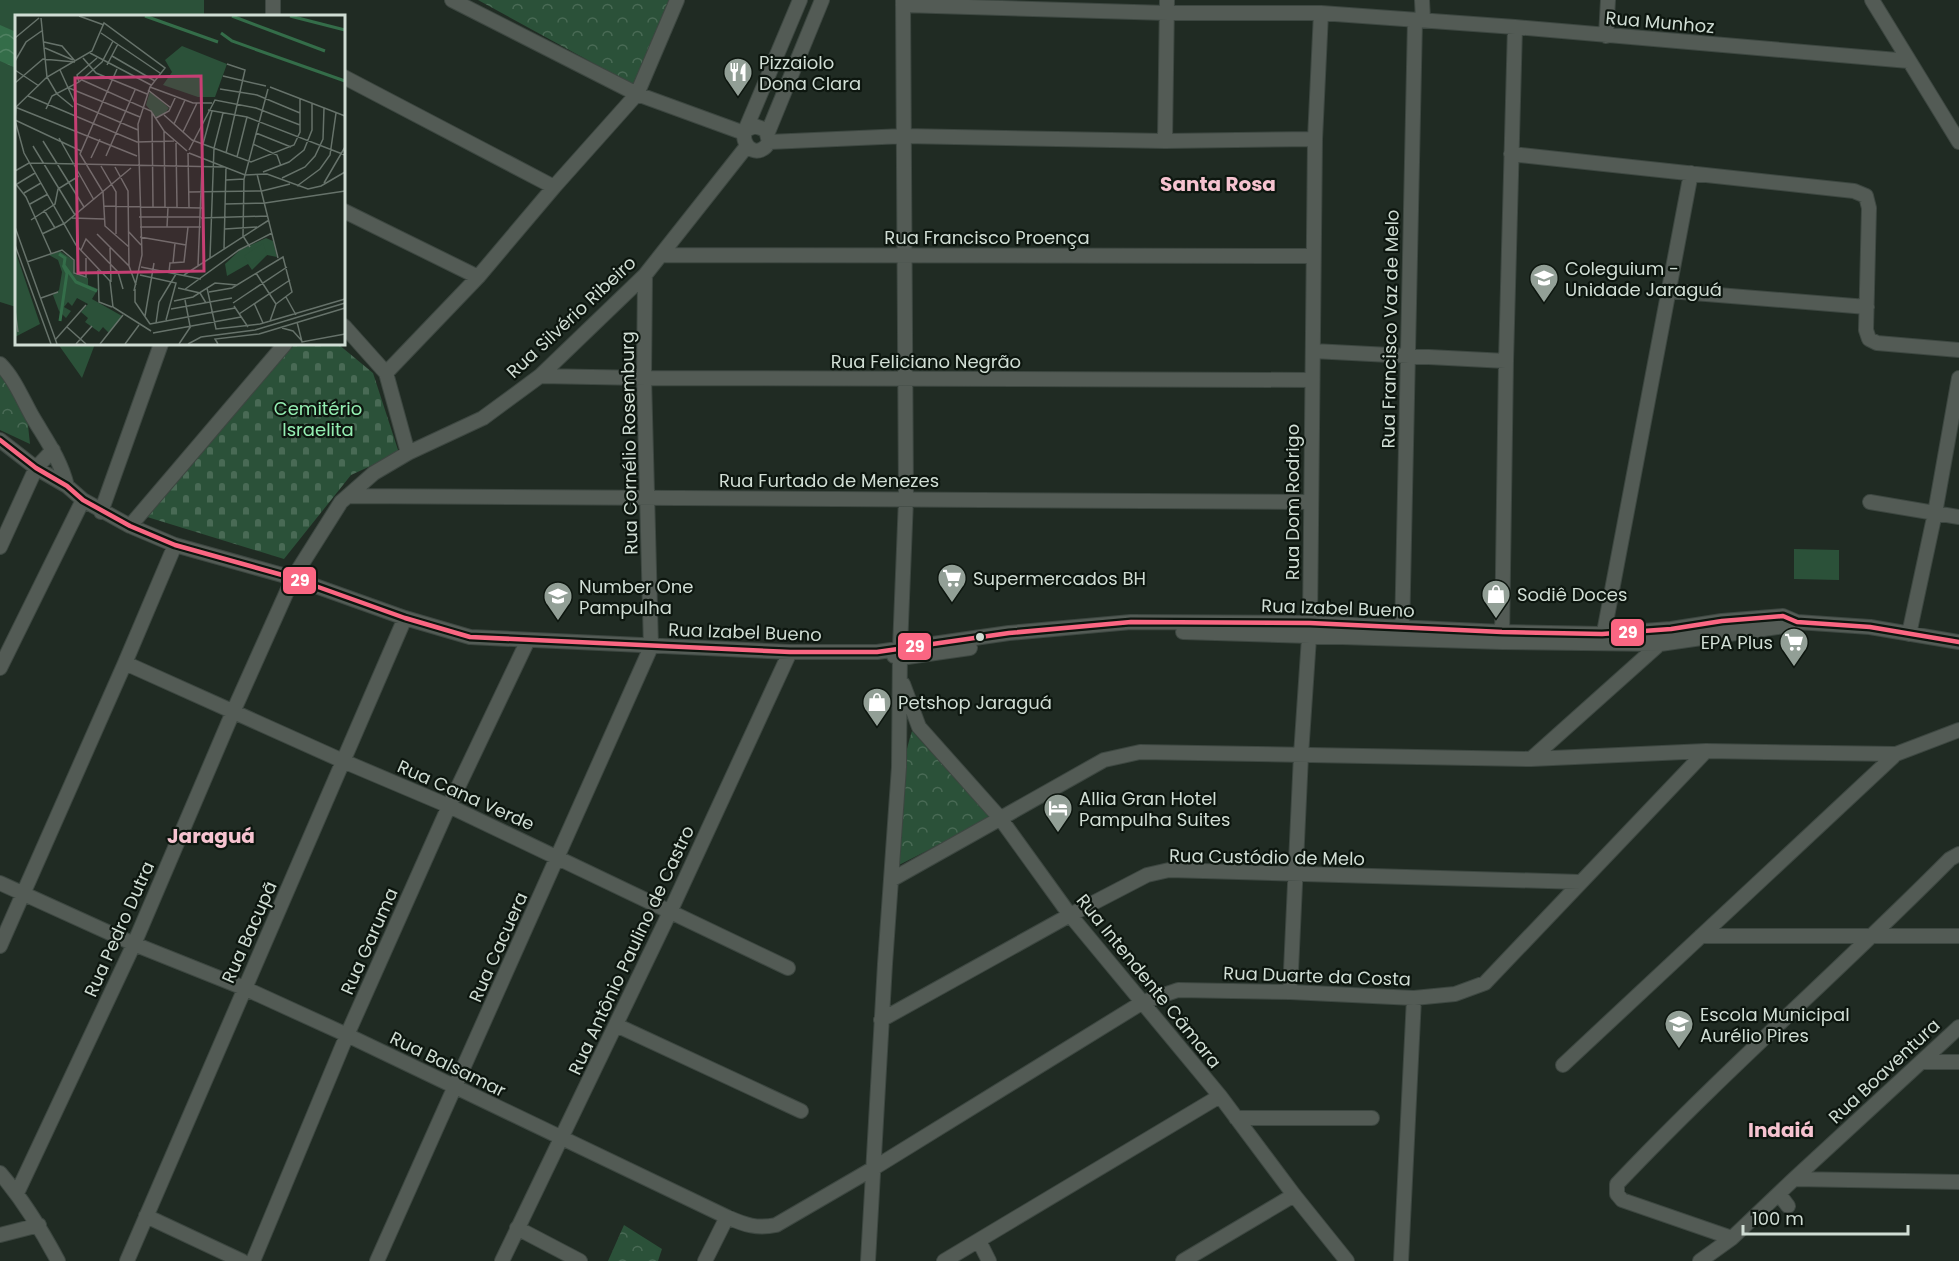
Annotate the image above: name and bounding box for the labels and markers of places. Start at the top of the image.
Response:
place label: Pizzaiolo Dona Clara [759,50,861,96]
restaurant icon: Pizzaiolo Dona Clara [722,56,754,98]
place label: Coleguium - Unidade Jaraguá [1565,256,1722,302]
school or university icon: Coleguium - Unidade Jaraguá [1528,262,1560,304]
supermarket icon: Supermercados BH [936,562,968,604]
place label: Supermercados BH [973,566,1146,591]
place label: Number One Pampulha [579,574,693,620]
shop icon: Sodiê Doces [1480,578,1512,620]
school or university icon: Number One Pampulha [542,580,574,622]
place label: Sodiê Doces [1517,582,1627,607]
supermarket icon: EPA Plus [1778,626,1810,668]
place label: EPA Plus [1701,630,1773,655]
unlabelled marker [974,631,986,643]
shop icon: Petshop Jaraguá [861,686,893,728]
place label: Petshop Jaraguá [898,690,1052,715]
place label: Allia Gran Hotel Pampulha Suites [1079,786,1230,832]
hotel icon: Allia Gran Hotel Pampulha Suites [1042,792,1074,834]
place label: Escola Municipal Aurélio Pires [1700,1002,1850,1048]
school or university icon: Escola Municipal Aurélio Pires [1663,1008,1695,1050]

